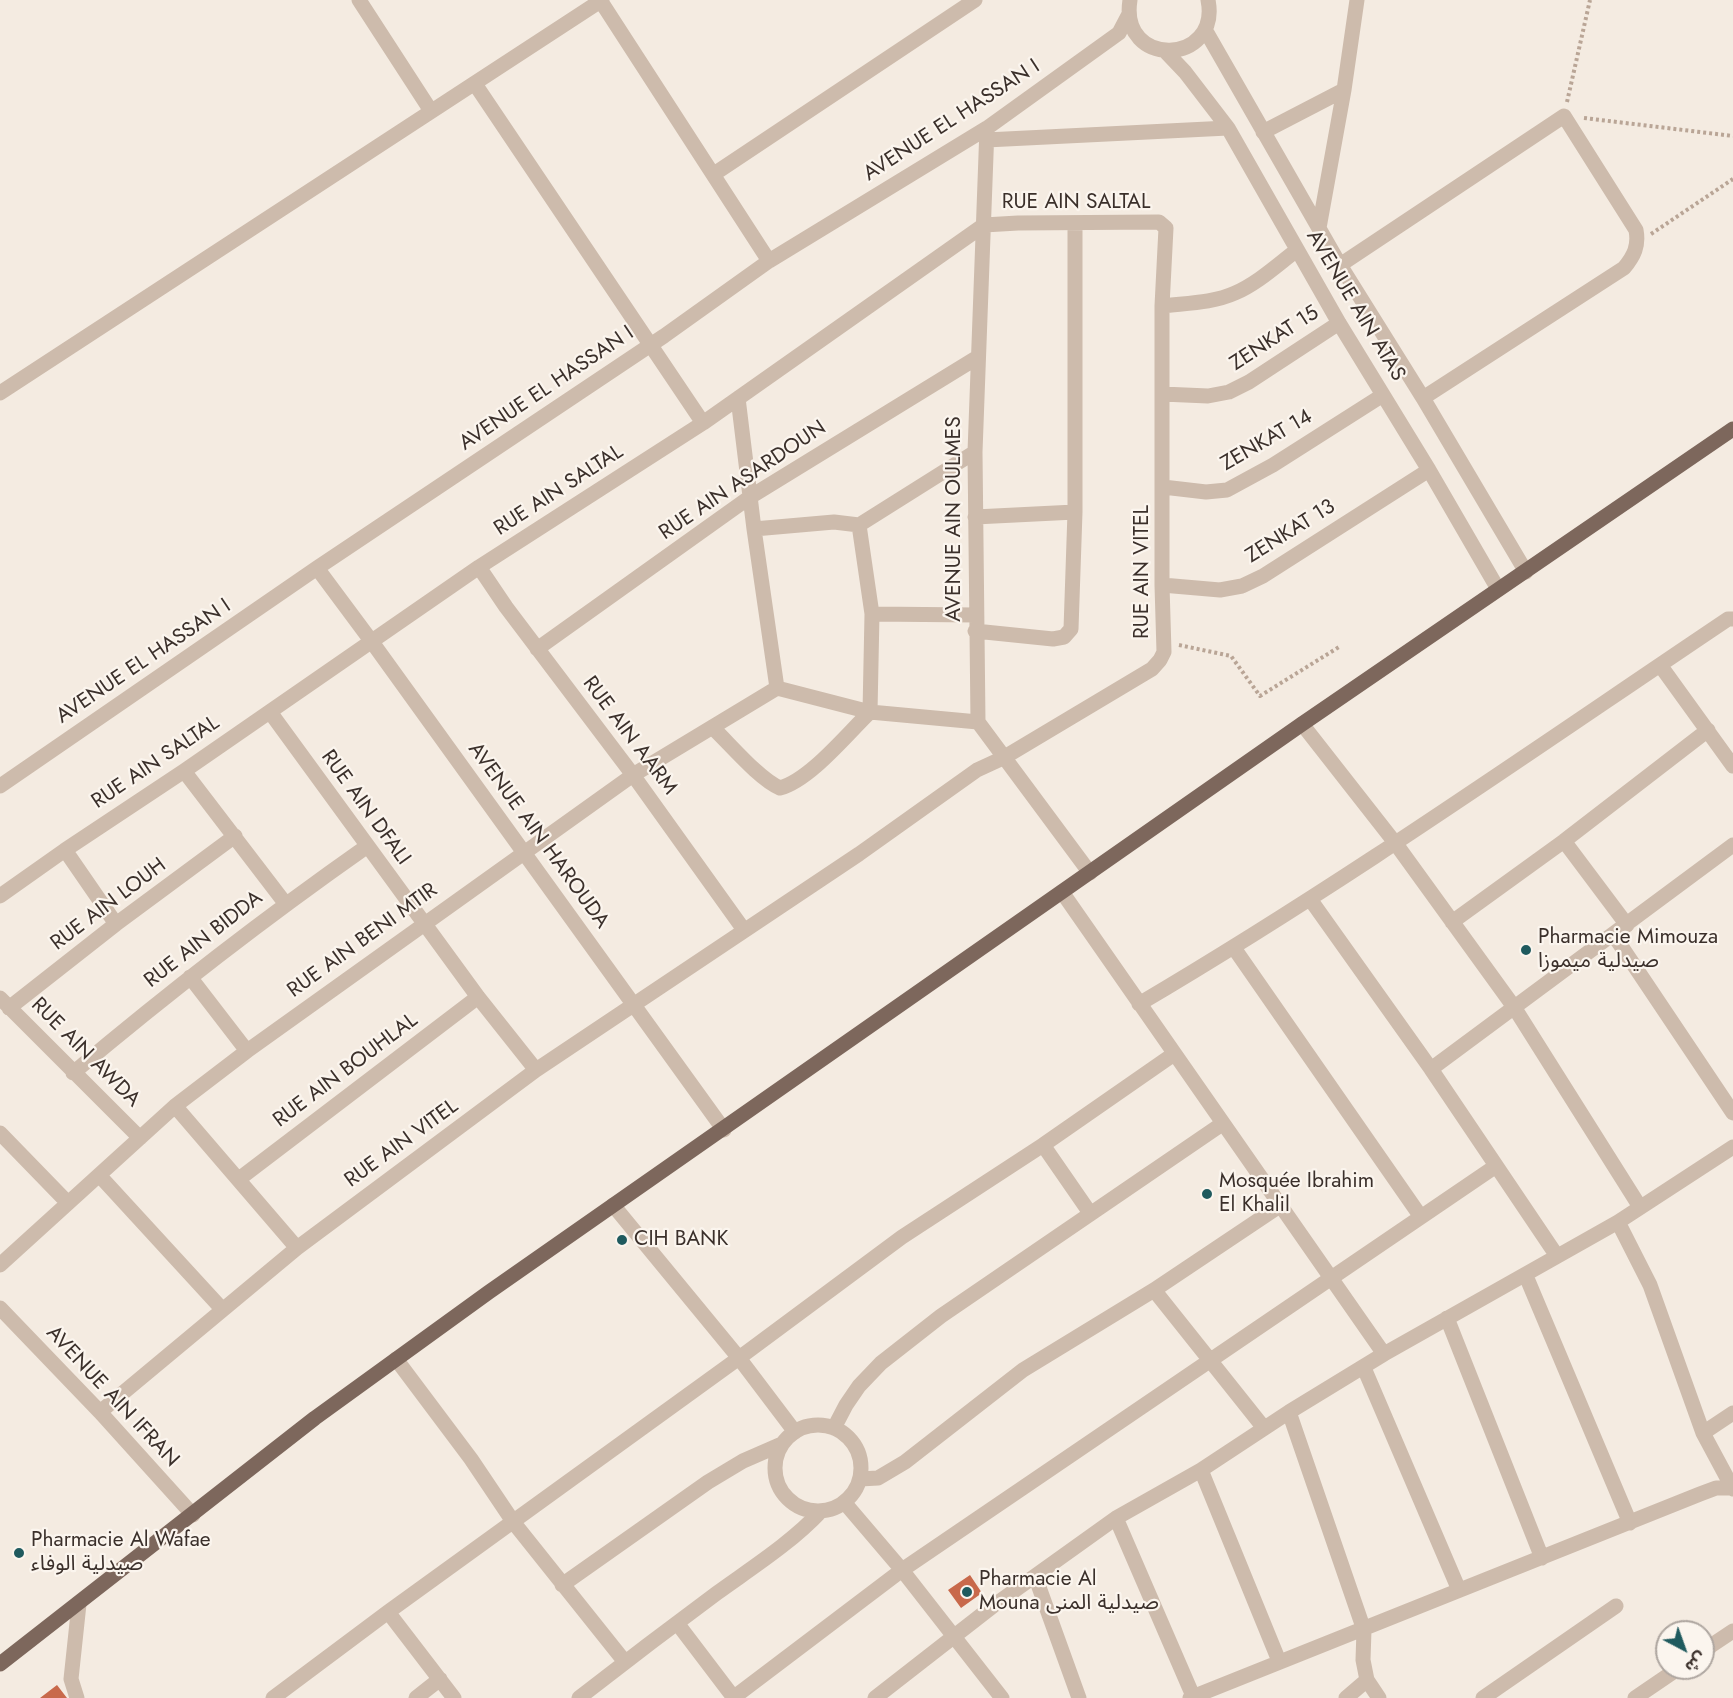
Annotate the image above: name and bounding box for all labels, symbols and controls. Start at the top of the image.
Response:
street label: AVENUE EL HASSAN I [859,55,1045,187]
street label: RUE AIN SALTAL [1002,190,1150,216]
street label: AVENUE AIN ATAS [1300,226,1410,386]
street label: ZENKAT 15 [1226,301,1324,377]
street label: AVENUE EL HASSAN I [455,321,639,457]
street label: ZENKAT 14 [1217,405,1317,477]
street label: RUE AIN ASARDOUN [655,416,831,546]
street label: AVENUE AIN OULMES [942,416,968,622]
street label: RUE AIN SALTAL [490,440,628,542]
street label: ZENKAT 13 [1242,495,1340,569]
street label: RUE AIN VITEL [1130,505,1156,639]
street label: AVENUE EL HASSAN I [52,594,236,730]
street label: RUE AIN AARM [576,672,682,800]
street label: RUE AIN SALTAL [87,711,225,815]
street label: AVENUE AIN HAROUDA [462,738,614,934]
street label: RUE AIN DFALI [315,746,415,870]
street label: RUE AIN LOUH [46,853,172,957]
street label: RUE AIN BENI MTIR [283,878,443,1004]
street label: RUE AIN BIDDA [140,886,268,994]
place label: Pharmacie Mimouza صيدلية ميموزا [1538,925,1718,975]
marker: Pharmacie Mimouza صيدلية ميموزا [1519,943,1533,957]
street label: RUE AIN AWDA [25,993,145,1113]
street label: RUE AIN BOUHLAL [269,1009,423,1133]
street label: RUE AIN VITEL [340,1094,464,1194]
place label: Mosquée Ibrahim El Khalil [1219,1169,1374,1219]
marker: Mosquée Ibrahim El Khalil [1200,1187,1214,1201]
place label: CIH BANK [634,1227,728,1253]
marker: CIH BANK [615,1233,629,1247]
street label: AVENUE AIN IFRAN [40,1321,184,1473]
place label: Pharmacie Al Wafae صيدلية الوفاء [31,1528,211,1578]
marker: Pharmacie Al Wafae صيدلية الوفاء [12,1546,26,1560]
place label: Pharmacie Al Mouna صيدلية المنى [979,1567,1159,1617]
marker: Pharmacie Al Mouna صيدلية المنى [960,1585,974,1599]
north arrow [1655,1620,1715,1680]
text: ش [1680,1647,1712,1678]

